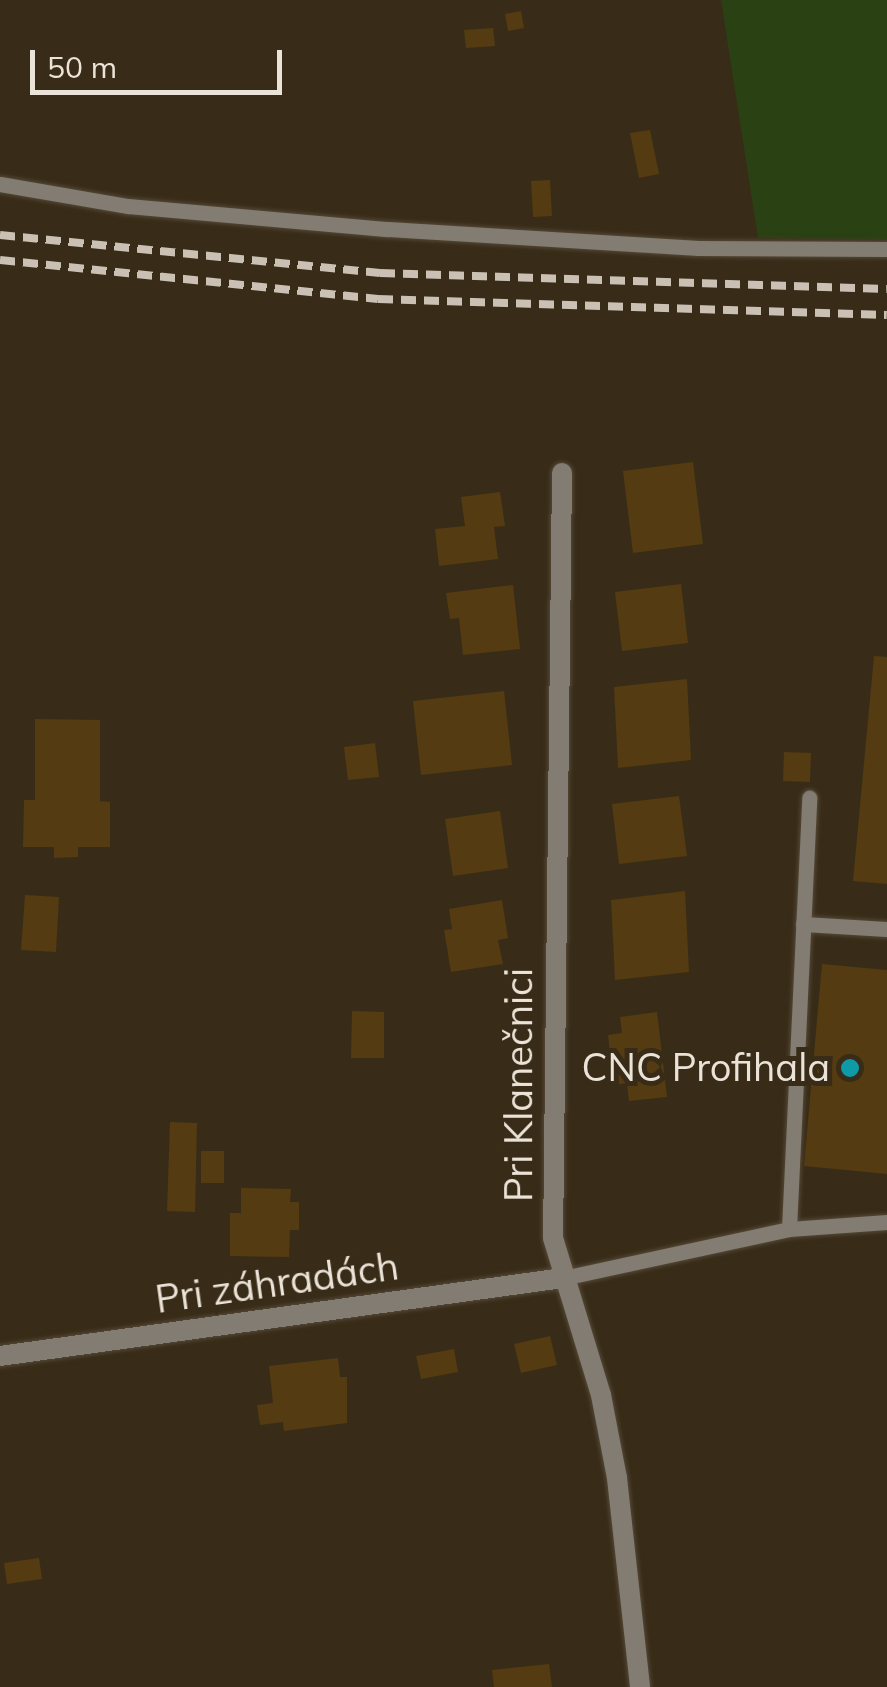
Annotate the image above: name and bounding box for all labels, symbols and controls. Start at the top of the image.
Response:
scale bar [35,30,288,92]
text: 50 m [47,48,117,86]
street label: Pri Klanečnici [496,968,542,1202]
place label: CNC Profihala [582,1045,830,1091]
marker: CNC Profihala [839,1057,861,1079]
street label: Pri záhradách [153,1243,401,1323]

